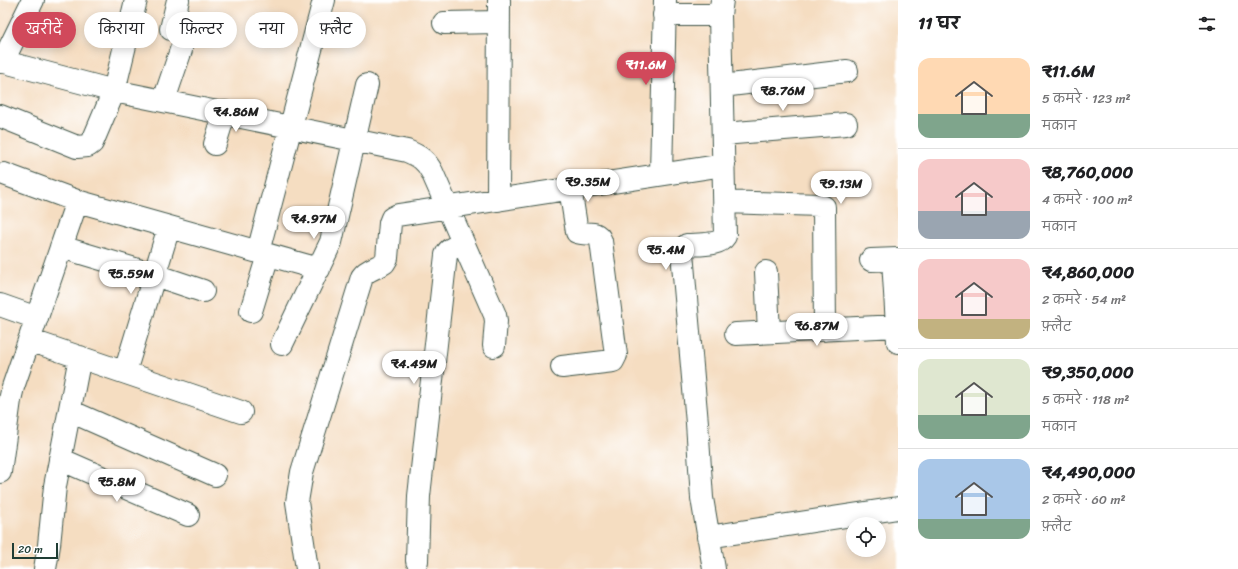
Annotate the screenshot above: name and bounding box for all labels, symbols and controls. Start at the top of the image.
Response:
text: 11 घर [918,8,960,38]
chip: खरीदें [12,12,76,48]
chip: किराया [84,12,158,48]
chip: फ़िल्टर [166,12,237,48]
chip: नया [245,12,298,48]
chip: फ़्लैट [306,12,366,48]
icon: filters [1196,13,1218,35]
pin: ₹11.6M [613,52,679,86]
text: ₹11.6M [626,53,666,76]
text: ₹11.6M [1042,56,1095,86]
icon: home [950,74,998,122]
pin: ₹8.76M [750,78,816,112]
text: ₹8.76M [761,79,805,102]
text: 5 कमरे · 123 m² [1042,87,1131,110]
pin: ₹4.86M [203,99,269,133]
text: ₹4.86M [213,100,259,123]
text: मकान [1042,114,1076,137]
text: ₹8,760,000 [1042,157,1133,187]
pin: ₹9.35M [555,169,621,203]
text: ₹9.35M [566,170,610,193]
pin: ₹9.13M [808,171,874,205]
text: ₹9.13M [820,172,862,195]
icon: home [950,175,998,223]
text: 4 कमरे · 100 m² [1042,188,1133,211]
pin: ₹4.97M [281,206,347,240]
text: ₹4.97M [291,207,337,230]
text: मकान [1042,215,1076,238]
pin: ₹5.4M [638,237,694,271]
text: ₹5.4M [647,238,685,261]
text: ₹4,860,000 [1042,257,1134,287]
pin: ₹5.59M [98,261,164,295]
text: ₹5.59M [108,262,154,285]
icon: home [950,275,998,323]
text: 2 कमरे · 54 m² [1042,288,1126,311]
pin: ₹6.87M [784,313,850,347]
text: ₹6.87M [795,314,839,337]
text: फ़्लैट [1042,315,1072,338]
pin: ₹4.49M [381,351,447,385]
text: ₹4.49M [391,352,437,375]
text: ₹9,350,000 [1042,357,1134,387]
icon: home [950,375,998,423]
text: 5 कमरे · 118 m² [1042,388,1129,411]
text: मकान [1042,415,1076,438]
text: ₹4,490,000 [1042,457,1135,487]
pin: ₹5.8M [89,469,145,503]
text: ₹5.8M [98,470,136,493]
icon: home [950,475,998,523]
text: 2 कमरे · 60 m² [1042,488,1126,511]
text: फ़्लैट [1042,515,1072,538]
map controls [846,517,886,557]
button: locate [846,517,886,557]
text: 20 m [18,540,43,559]
scale bar [12,541,58,560]

